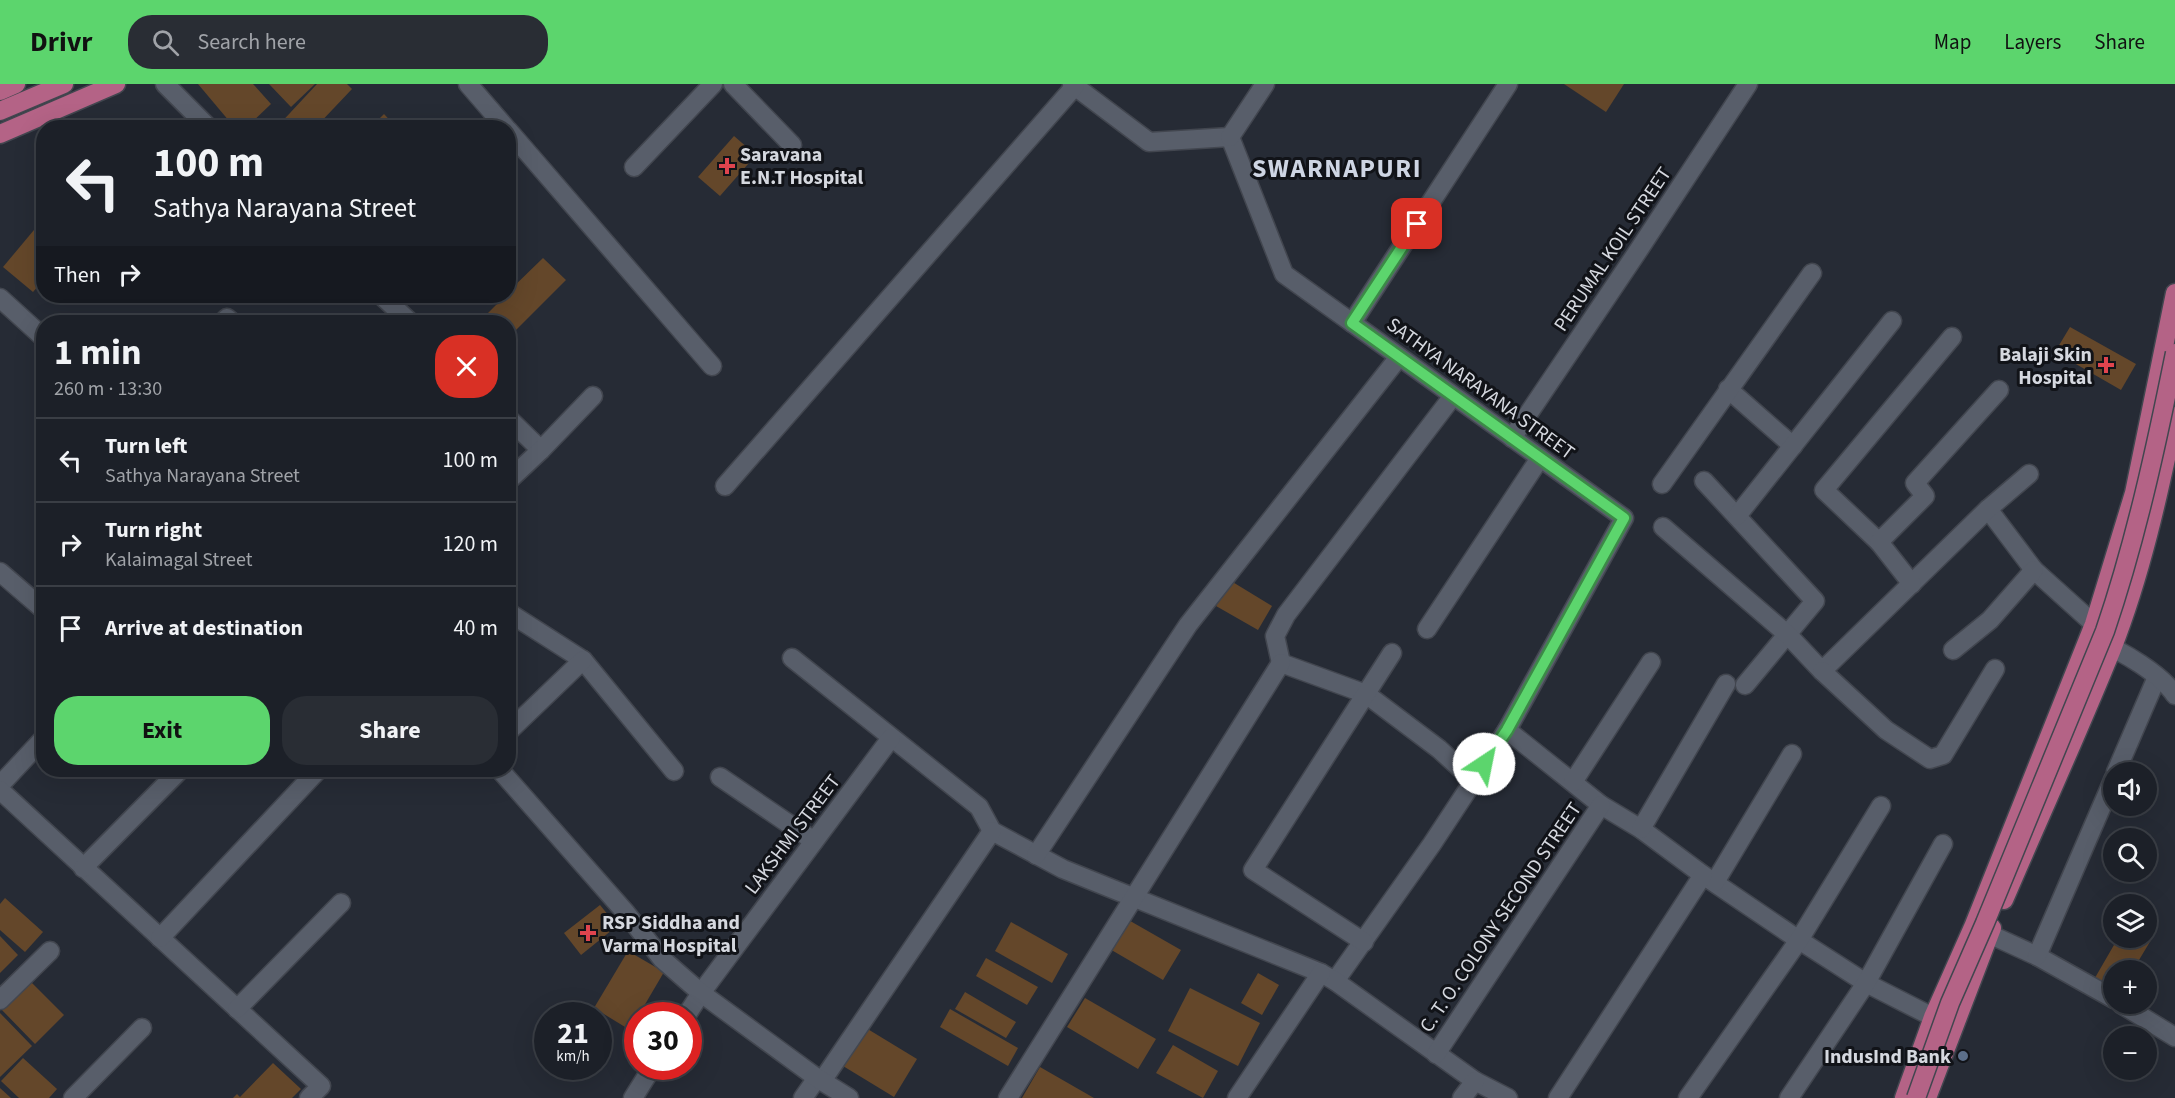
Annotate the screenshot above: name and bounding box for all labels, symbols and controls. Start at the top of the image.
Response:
search box [128,15,548,69]
text: Drivr [30,22,92,62]
icon: search [149,26,182,59]
text: Search here [197,26,306,58]
text: Map [1934,27,1971,57]
text: Layers [2004,27,2061,57]
text: Share [2094,27,2145,57]
text: 100 m [153,133,264,193]
place label: Saravana E.N.T Hospital [740,141,864,192]
icon: left [54,144,132,222]
district label: SWARNAPURI [1252,150,1422,187]
marker: Saravana E.N.T Hospital [718,157,736,175]
street label: PERUMAL KOIL STREET [1547,162,1679,337]
text: Sathya Narayana Street [153,189,416,228]
pin [1391,198,1442,249]
icon: arrive [1400,207,1433,240]
icon: right [113,258,146,291]
text: Then [54,259,101,291]
street label: SATHYA NARAYANA STREET [1381,311,1580,467]
text: 1 min [54,327,142,378]
button: close [435,335,498,398]
place label: Balaji Skin Hospital [1999,341,2092,392]
marker: Balaji Skin Hospital [2097,356,2115,374]
text: 260 m · 13:30 [54,375,162,403]
text: Turn left [105,430,187,462]
icon: left [54,444,87,477]
text: 100 m [443,444,498,476]
text: Sathya Narayana Street [105,462,300,490]
text: Turn right [105,514,202,546]
icon: right [54,528,87,561]
text: 120 m [443,528,498,560]
text: Kalaimagal Street [105,546,252,574]
icon: arrive [54,612,87,645]
text: Arrive at destination [105,612,303,644]
text: 40 m [453,612,498,644]
button: Exit [54,696,270,765]
button: Share [282,696,498,765]
position arrow [1452,732,1516,796]
map controls [2103,762,2157,1080]
button: sound [2103,762,2157,816]
street label: LAKSHMI STREET [738,769,847,900]
street label: C. T. O. COLONY SECOND STREET [1413,797,1589,1038]
button: search [2103,828,2157,882]
button: layers [2103,894,2157,948]
place label: RSP Siddha and Varma Hospital [601,909,740,960]
marker: RSP Siddha and Varma Hospital [579,924,597,942]
button: + [2103,960,2157,1014]
speed limit sign: 30 [624,1002,702,1080]
text: 21 [557,1012,589,1055]
button: − [2103,1026,2157,1080]
place label: IndusInd Bank [1824,1043,1951,1071]
text: km/h [556,1046,590,1067]
marker: IndusInd Bank [1956,1049,1970,1063]

